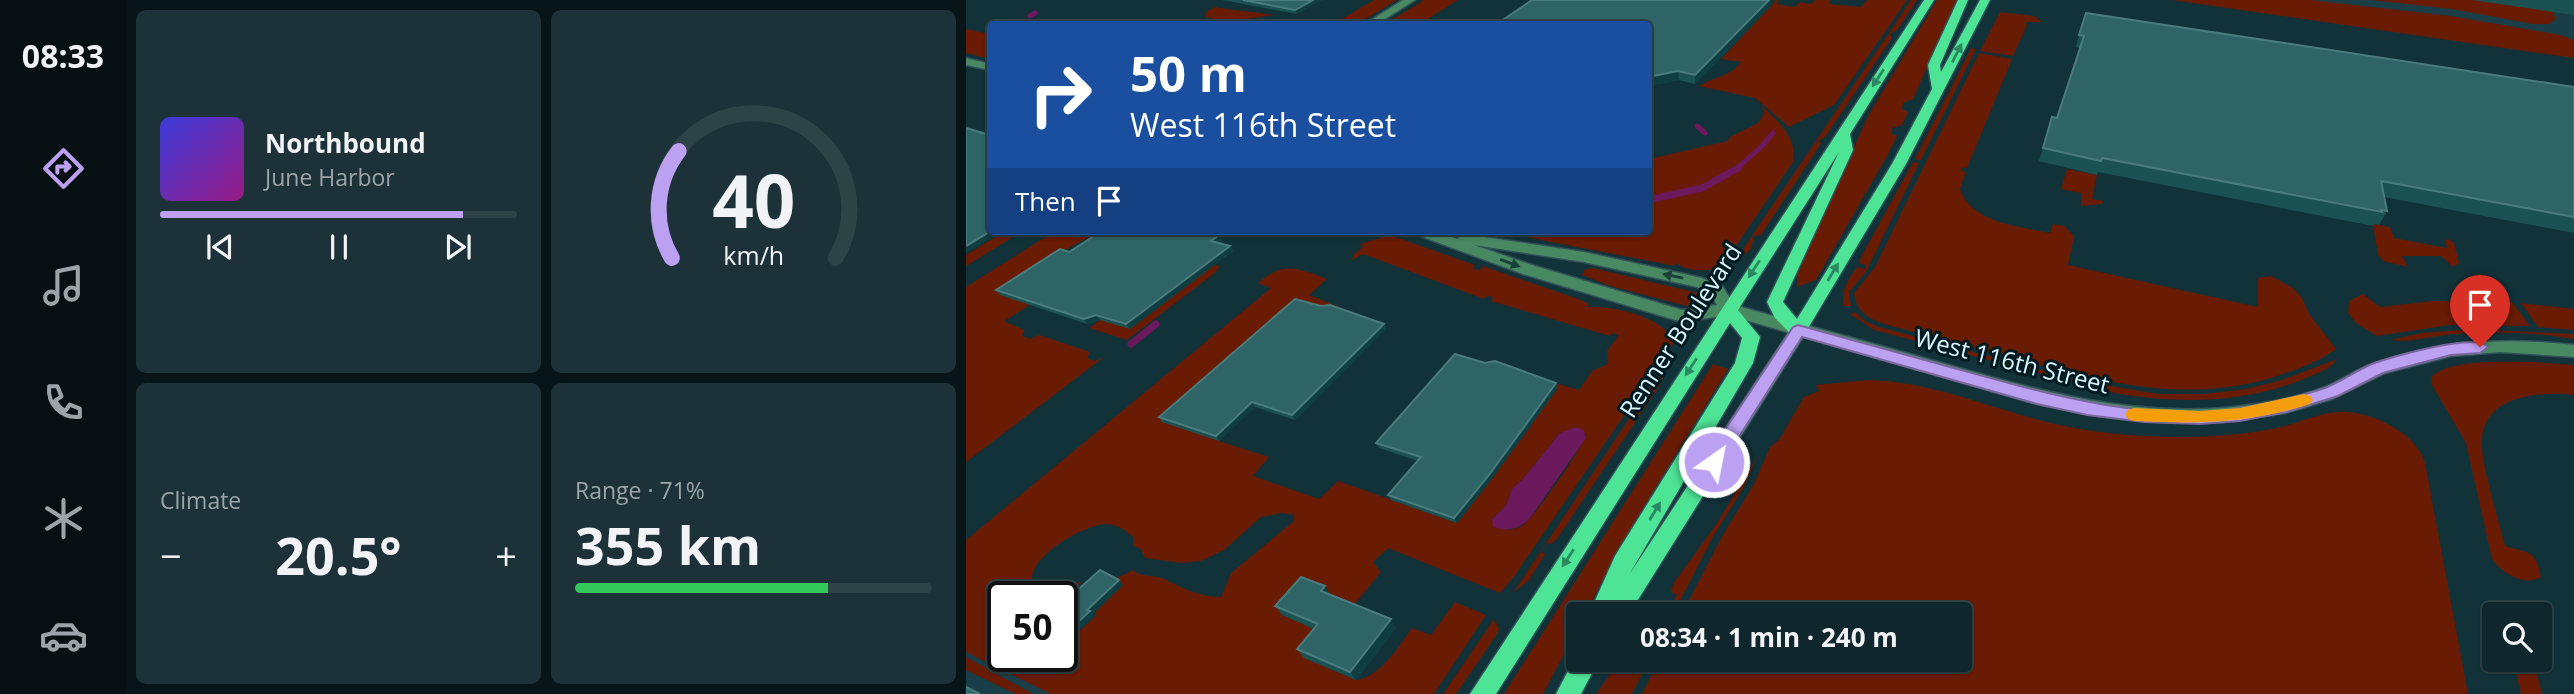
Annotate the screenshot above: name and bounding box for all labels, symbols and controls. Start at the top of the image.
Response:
text: 08:33 [22,34,104,77]
text: 50 m [1130,40,1247,106]
one-way arrow [1952,43,1963,63]
icon: right [1015,49,1106,140]
one-way arrow [1871,69,1885,87]
text: West 116th Street [1130,103,1396,146]
text: Northbound [265,125,426,161]
icon: directions [39,144,88,193]
text: 40 [712,150,795,249]
text: June Harbor [265,161,395,193]
icon: arrive [1090,182,1128,220]
text: Then [1015,183,1076,219]
icon: previous [201,228,239,266]
icon: pause [320,228,358,266]
icon: next [439,228,477,266]
street label: Renner Boulevard [1611,237,1748,424]
text: km/h [723,238,784,272]
one-way arrow [1499,258,1520,269]
one-way arrow [1748,259,1761,278]
icon: music [39,261,88,310]
one-way arrow [1827,263,1840,282]
one-way arrow [1662,271,1684,282]
pin [2450,275,2510,347]
icon: arrive [2461,286,2499,324]
street label: West 116th Street [1912,320,2113,401]
one-way arrow [1685,357,1698,377]
icon: phone [39,378,88,427]
position arrow [1677,425,1751,499]
text: Range · 71% [575,474,705,506]
text: Climate [160,484,241,516]
icon: climate [39,494,88,543]
one-way arrow [1648,501,1661,520]
text: 355 km [575,509,761,580]
text: 20.5° [275,519,402,590]
text: − [160,529,182,581]
text: + [495,529,517,581]
one-way arrow [1562,549,1575,568]
speed limit sign: 50 [987,581,1078,672]
map controls [2482,602,2552,672]
button: search [2482,602,2552,672]
icon: car [39,611,88,660]
text: 08:34 · 1 min · 240 m [1640,619,1898,655]

